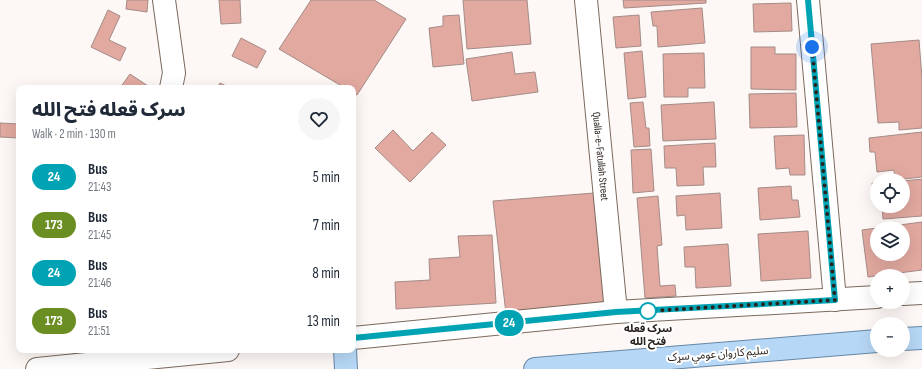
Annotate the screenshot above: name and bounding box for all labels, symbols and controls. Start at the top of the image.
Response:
your location [802,37,822,57]
button: heart [298,98,340,140]
text: سرک قعله فتح الله [32,99,186,122]
street label: Qualla-e-Fatullah Street [590,111,612,202]
text: Walk · 2 min · 130 m [32,126,116,142]
text: Bus [88,160,107,179]
text: 24 [48,168,60,185]
text: 5 min [313,168,340,187]
map controls [870,173,910,357]
button: locate [870,173,910,213]
text: 21:43 [88,179,111,195]
text: Bus [88,208,107,227]
text: 173 [45,216,63,233]
text: 7 min [313,216,340,235]
button: layers [870,221,910,261]
text: 21:45 [88,227,111,243]
text: Bus [88,256,107,275]
text: 24 [48,264,60,281]
text: 8 min [312,264,340,283]
button: + [870,269,910,309]
text: 21:46 [88,275,112,291]
marker: سرک قعله فتح الله [639,302,657,320]
text: Bus [88,304,107,323]
line badge: 24 [491,310,527,336]
text: 173 [45,312,63,329]
text: 13 min [307,312,340,331]
text: 24 [503,314,515,331]
button: − [870,317,910,357]
place label: سرک قعله فتح الله [624,322,672,350]
text: 21:51 [88,323,110,339]
street label: سلیم کاروان عومي سړک [667,344,769,367]

